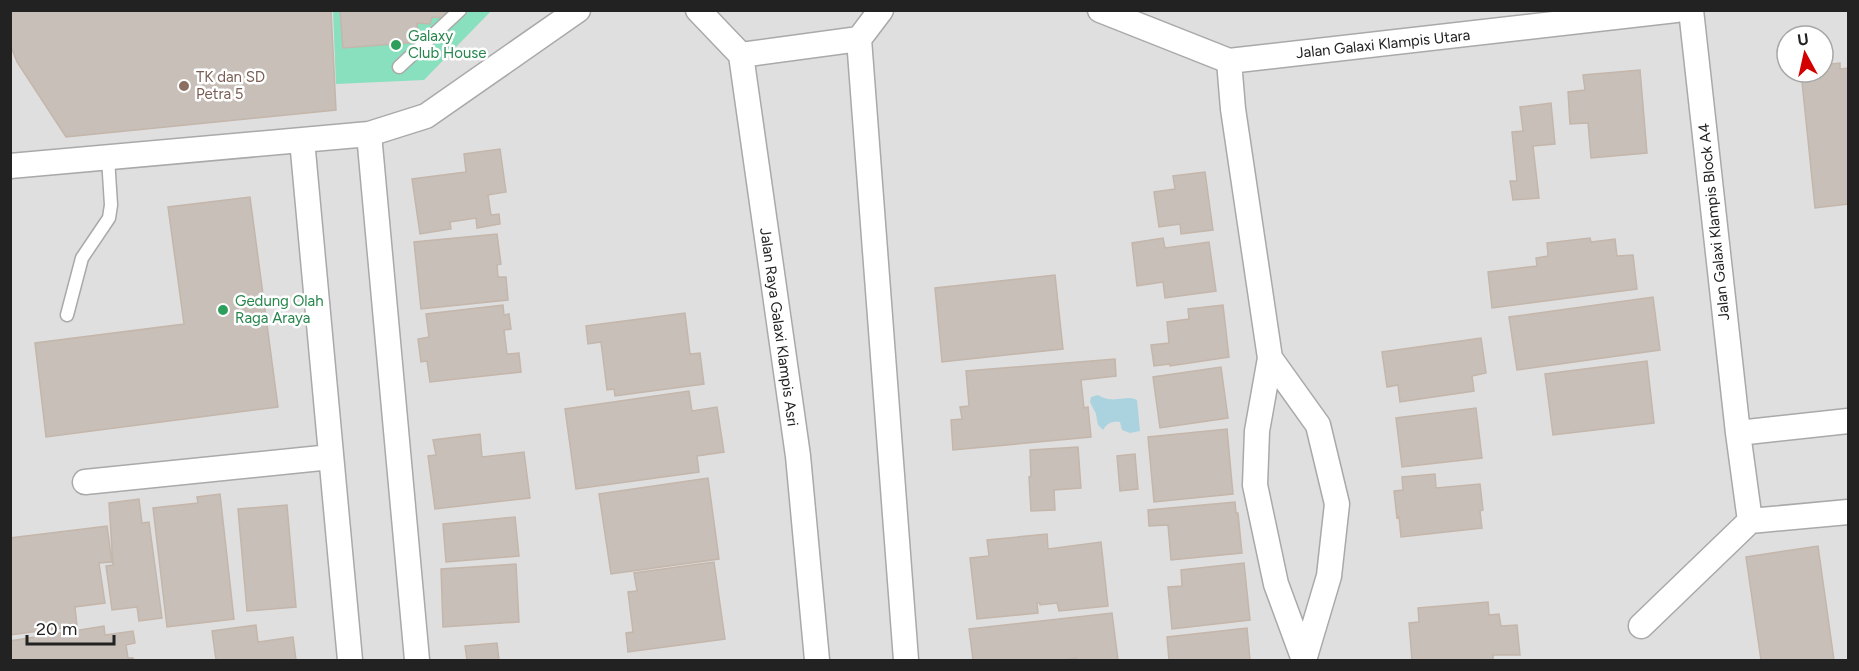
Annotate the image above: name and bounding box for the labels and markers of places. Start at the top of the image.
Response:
place label: Galaxy Club House [408,27,487,62]
marker: Galaxy Club House [389,38,403,52]
place label: TK dan SD Petra 5 [196,68,265,103]
marker: TK dan SD Petra 5 [177,79,191,93]
place label: Gedung Olah Raga Araya [235,292,324,327]
marker: Gedung Olah Raga Araya [216,303,230,317]

